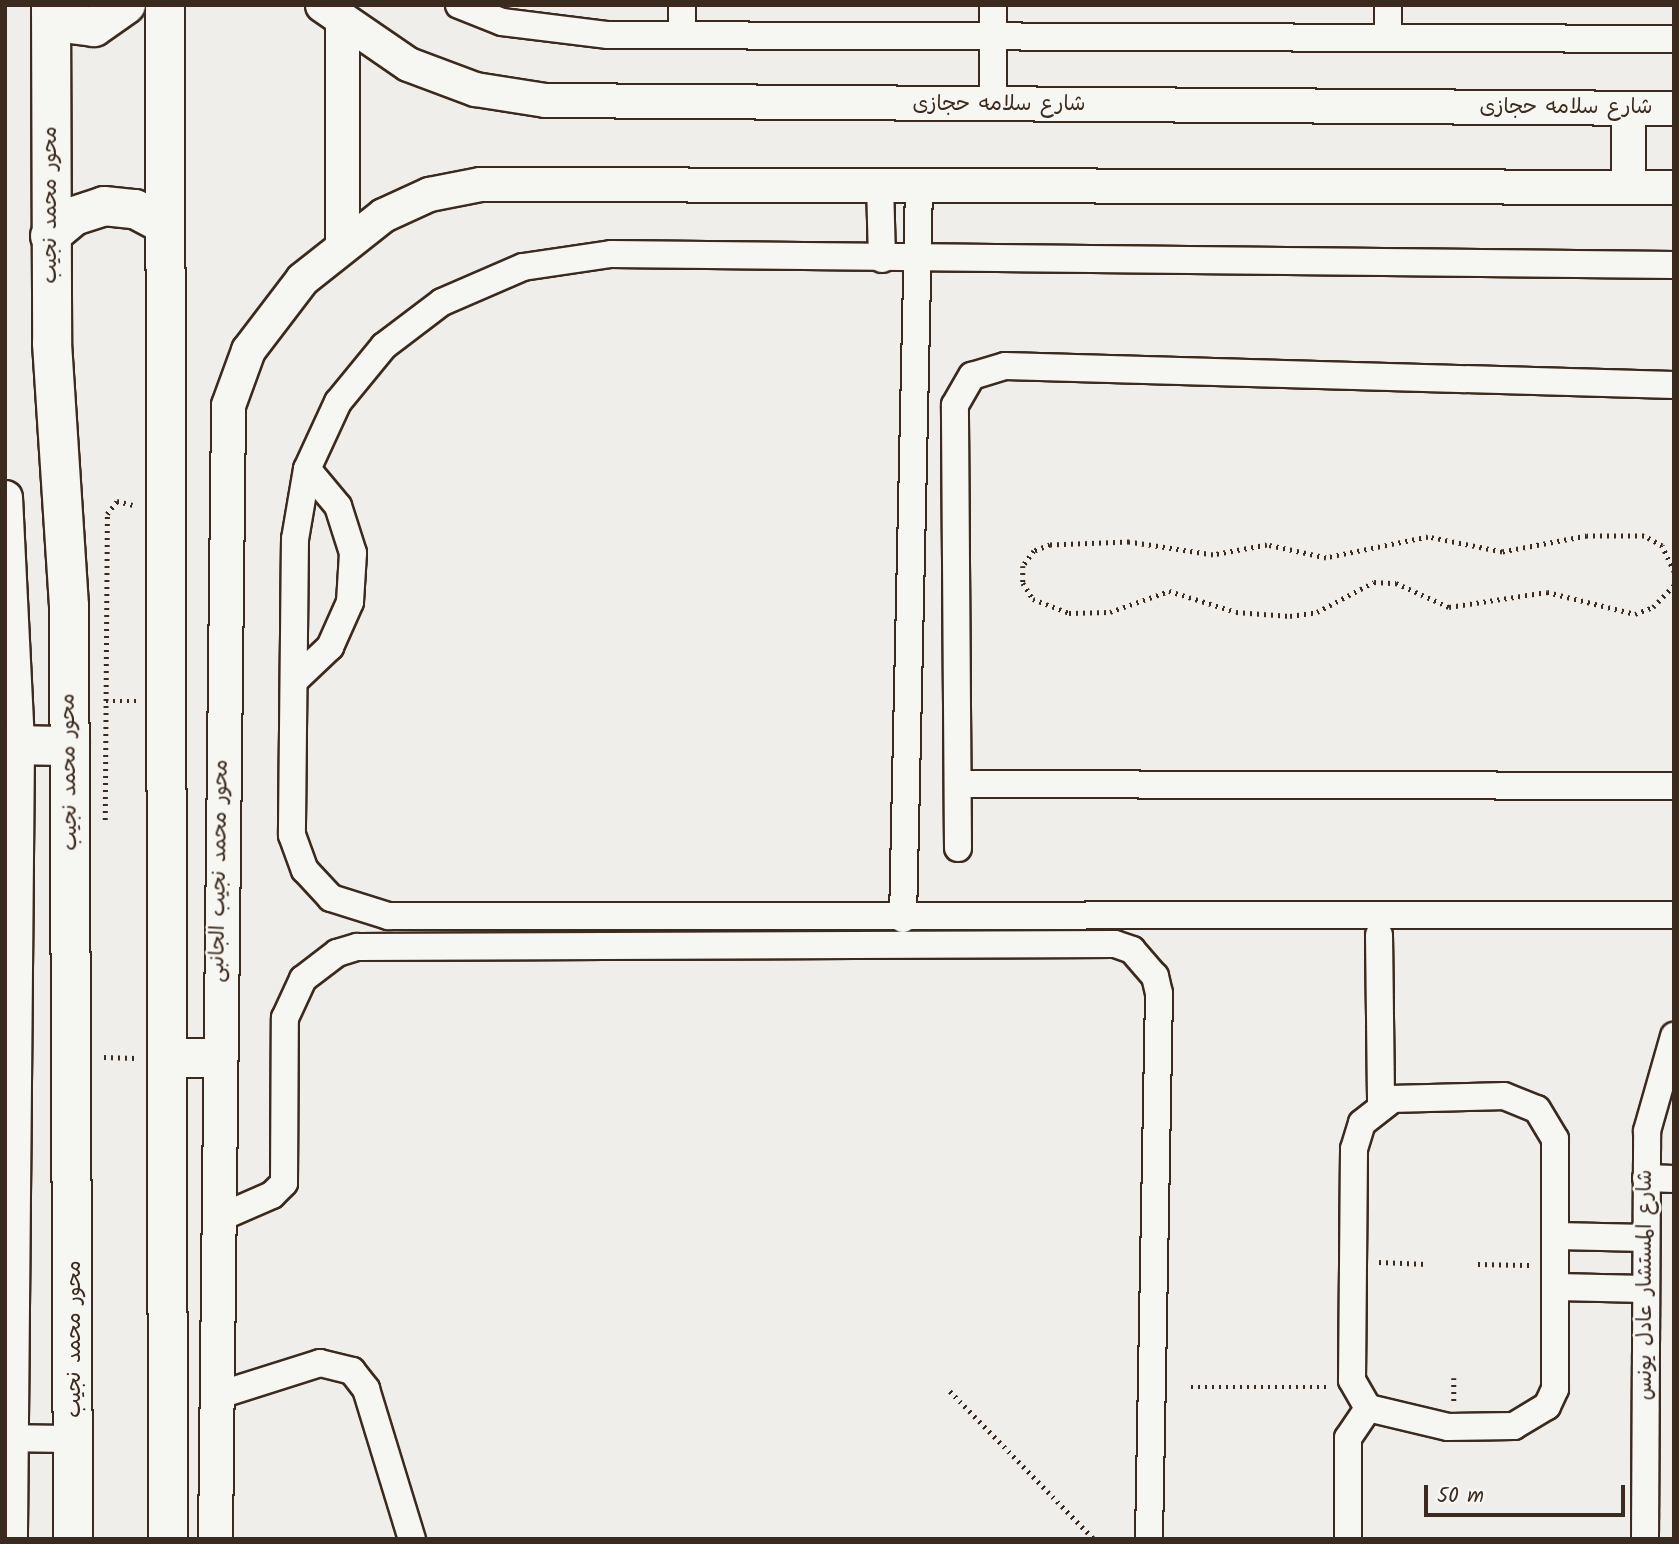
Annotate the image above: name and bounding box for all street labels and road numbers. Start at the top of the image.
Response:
street label: شارع سلامه حجازى [913,92,1085,118]
street label: شارع سلامه حجازى [1480,95,1652,121]
street label: محور محمد نجيب [38,126,64,284]
street label: محور محمد نجيب [56,693,84,851]
street label: محور محمد نجيب الجانبى [205,759,235,983]
street label: شارع المستشار عادل يونس [1633,1170,1659,1400]
street label: محور محمد نجيب [62,1260,88,1418]

